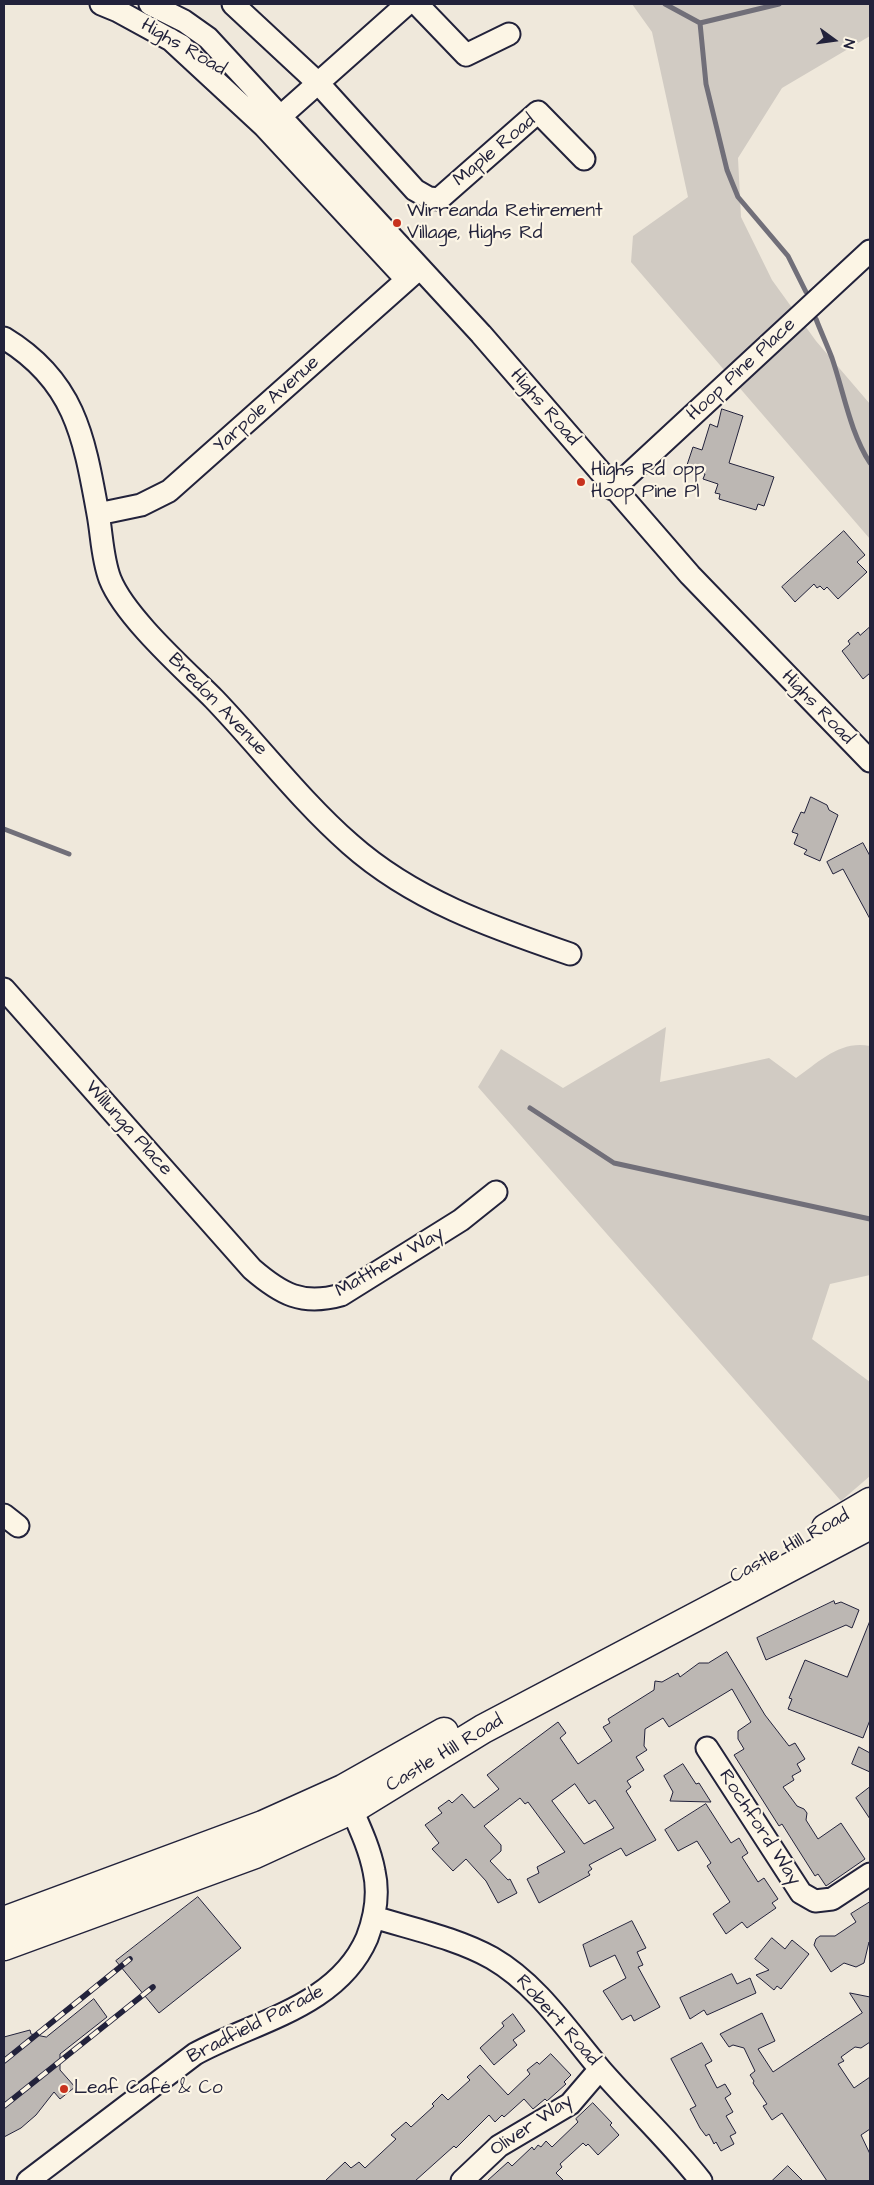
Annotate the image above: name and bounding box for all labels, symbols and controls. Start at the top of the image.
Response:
street label: Highs Road [136,15,230,81]
north arrow [809,15,859,65]
text: N [838,37,859,50]
street label: Maple Road [449,110,541,192]
place label: Wirreanda Retirement Village, Highs Rd [407,201,603,245]
marker: Wirreanda Retirement Village, Highs Rd [391,217,403,229]
street label: Hoop Pine Place [683,314,801,426]
street label: Yarpole Avenue [210,352,324,458]
street label: Highs Road [504,365,584,451]
place label: Highs Rd opp Hoop Pine Pl [591,460,704,504]
marker: Highs Rd opp Hoop Pine Pl [575,476,587,488]
street label: Bredon Avenue [162,649,272,761]
street label: Highs Road [776,666,858,750]
street label: Willunga Place [79,1077,177,1181]
street label: Matthew Way [332,1223,448,1303]
street label: Castle Hill Road [726,1505,854,1589]
street label: Castle Hill Road [382,1710,508,1798]
street label: Rochford Way [713,1766,805,1890]
street label: Robert Road [510,1971,604,2071]
street label: Bradfield Parade [184,1981,328,2069]
place label: Leaf Café & Co [74,2078,223,2100]
marker: Leaf Café & Co [58,2083,70,2095]
street label: Oliver Way [486,2090,578,2162]

